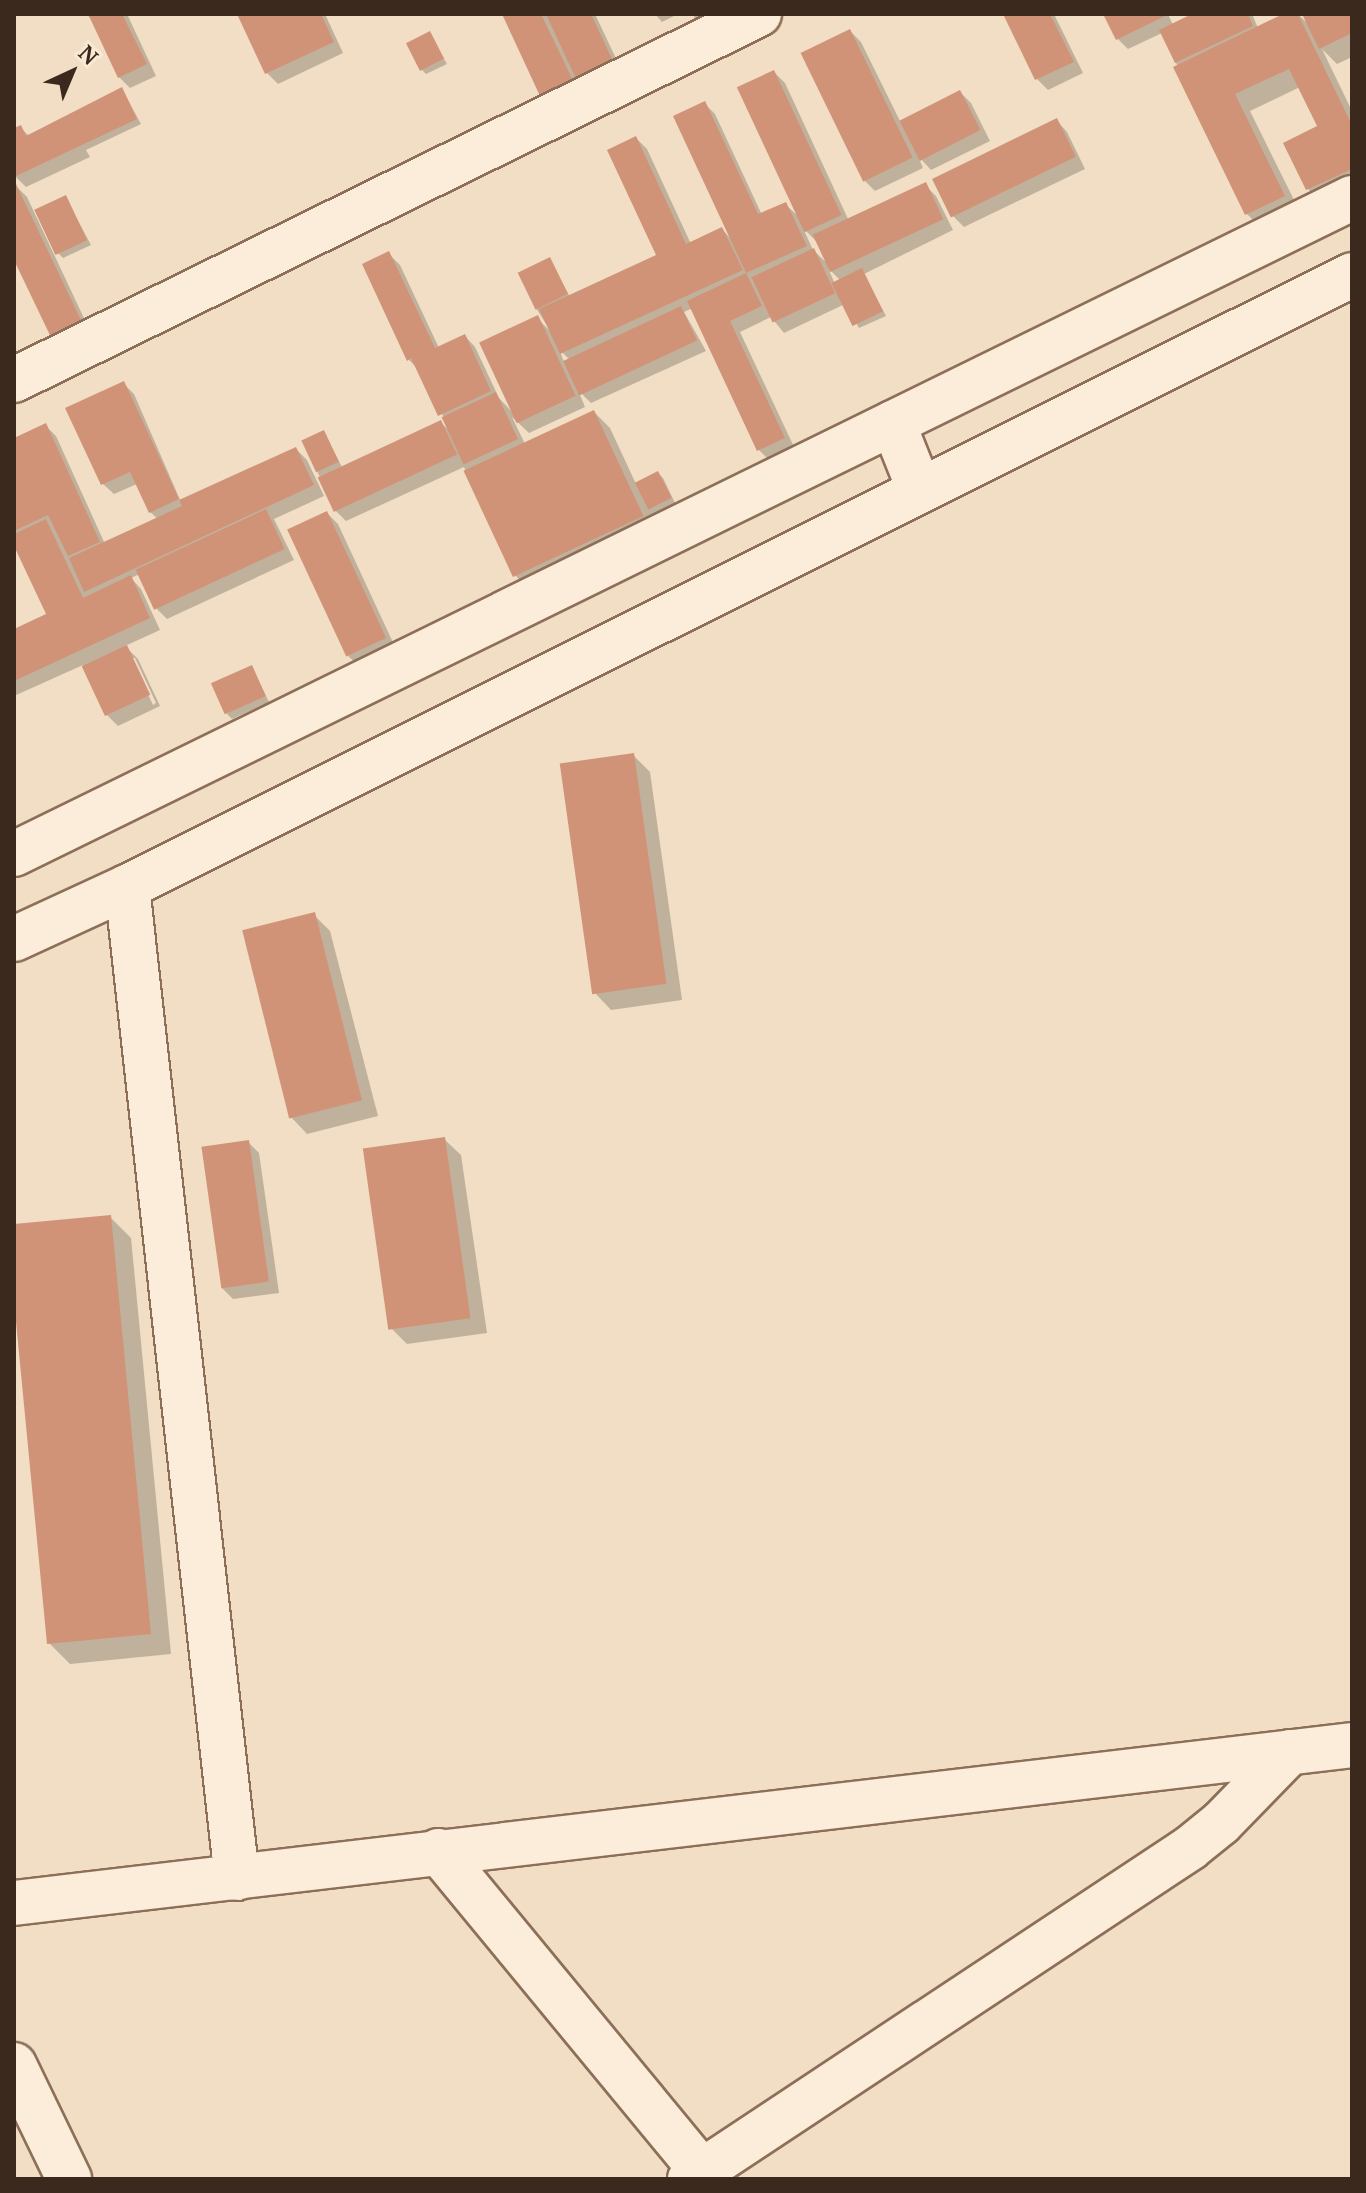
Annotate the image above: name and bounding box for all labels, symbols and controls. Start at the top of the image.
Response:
north arrow [32,32,112,112]
text: N [73,38,105,71]

